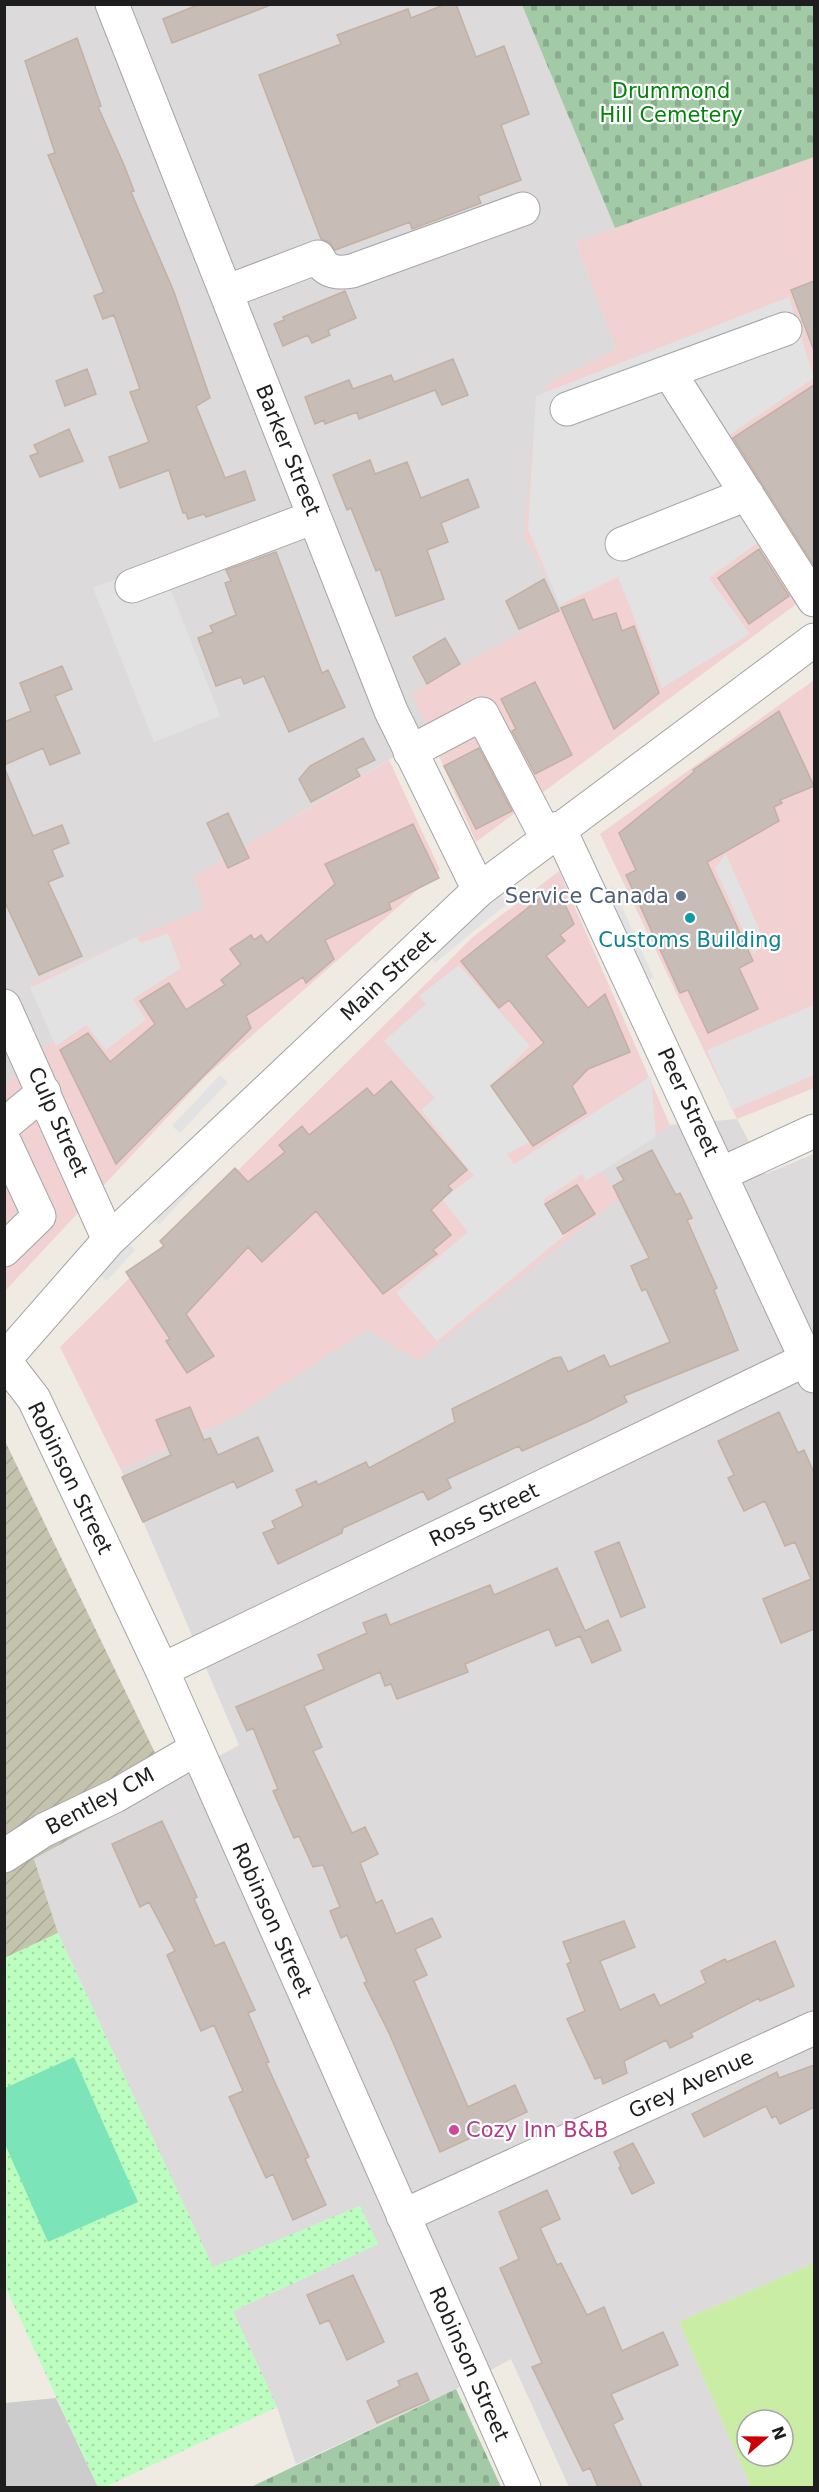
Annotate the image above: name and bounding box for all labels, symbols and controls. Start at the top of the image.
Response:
park label: Drummond Hill Cemetery [599,79,743,127]
street label: Barker Street [251,381,325,519]
place label: Service Canada [505,884,669,908]
marker: Service Canada [674,889,688,903]
marker: Customs Building [683,911,697,925]
street label: Main Street [336,926,440,1026]
place label: Customs Building [598,928,782,952]
street label: Peer Street [652,1044,724,1160]
street label: Culp Street [23,1063,93,1181]
street label: Robinson Street [23,1398,117,1558]
street label: Ross Street [425,1478,543,1552]
street label: Bentley CM [42,1762,158,1840]
street label: Robinson Street [227,1839,317,2001]
street label: Grey Avenue [625,2045,757,2123]
place label: Cozy Inn B&B [466,2118,608,2142]
marker: Cozy Inn B&B [447,2123,461,2137]
street label: Robinson Street [424,2283,514,2445]
north arrow [735,2408,795,2468]
text: N [767,2423,790,2443]

